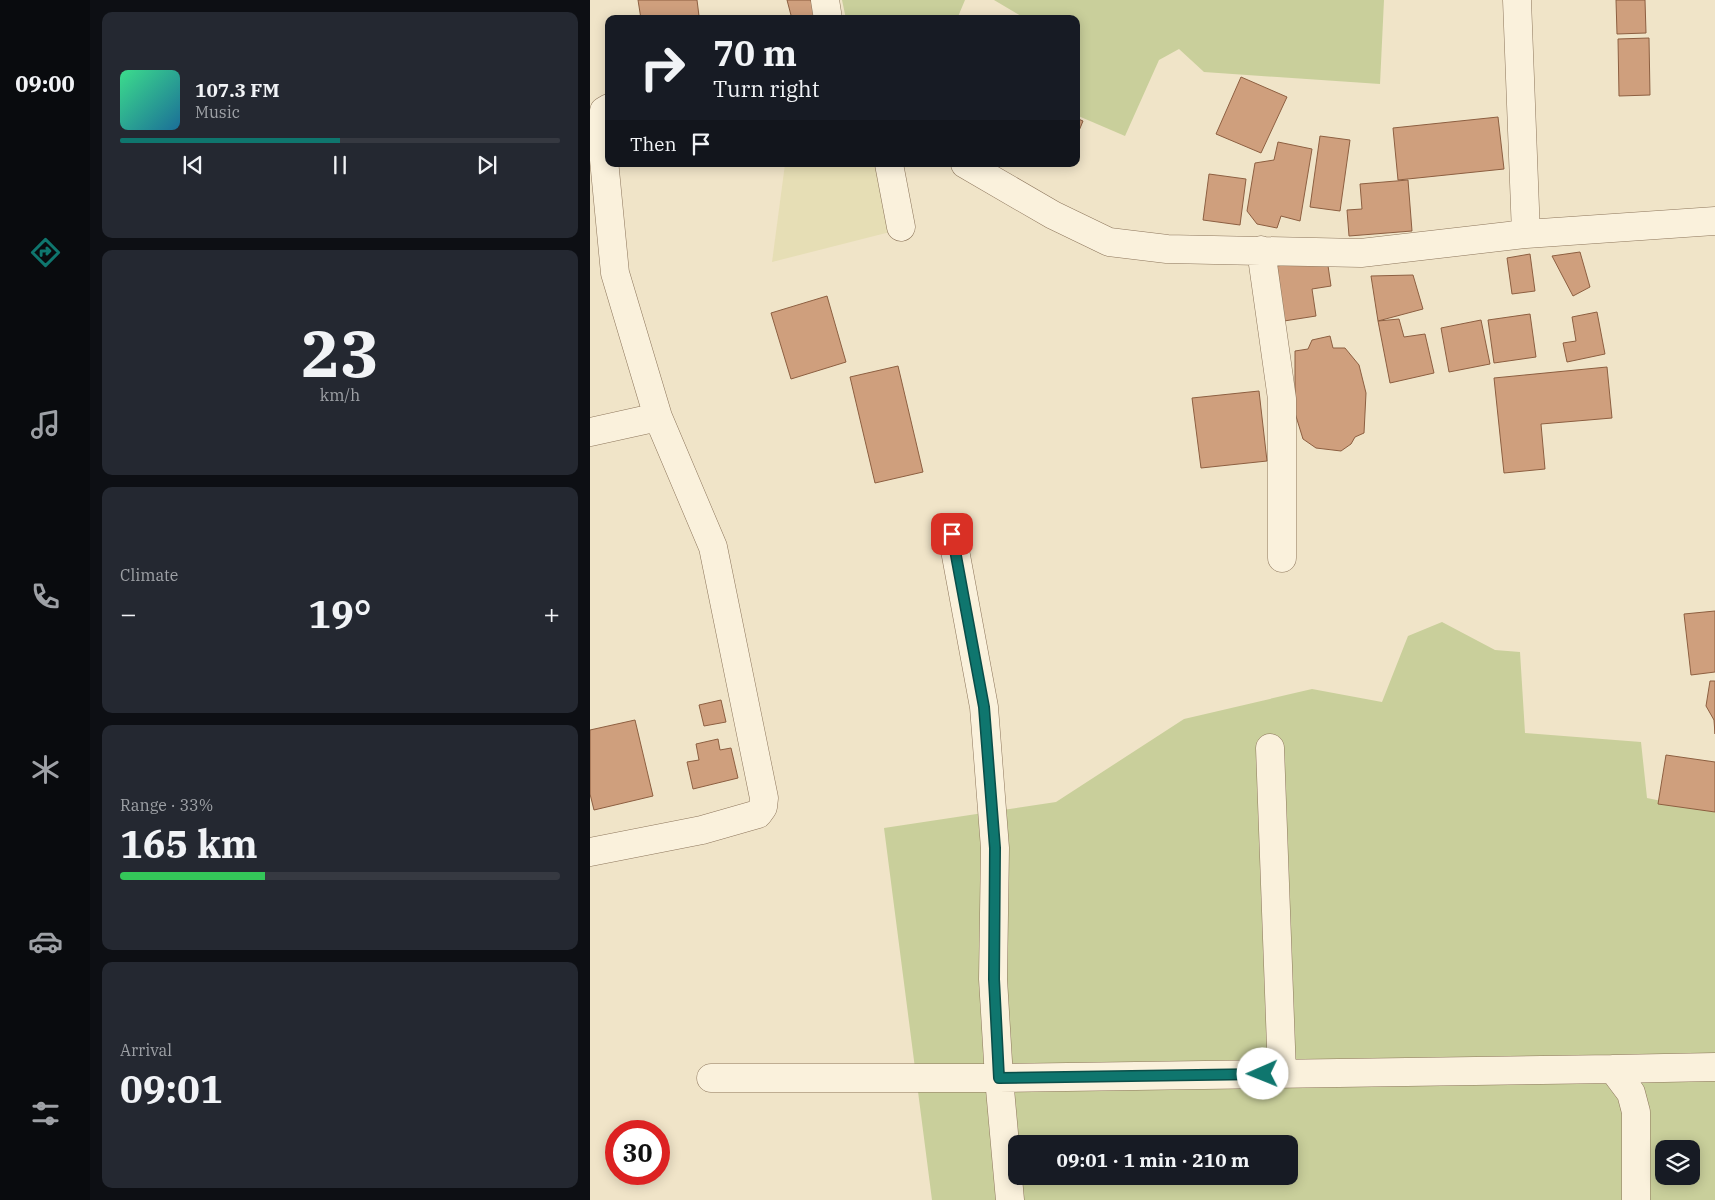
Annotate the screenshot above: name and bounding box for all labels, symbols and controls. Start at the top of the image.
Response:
text: 70 m [713,30,797,76]
icon: right [630,35,695,100]
text: 09:00 [15,69,75,98]
text: Turn right [713,74,820,103]
text: 107.3 FM [195,78,280,102]
text: Music [195,102,240,122]
icon: arrive [687,130,715,158]
text: Then [630,132,677,156]
icon: previous [179,151,207,179]
icon: pause [326,151,354,179]
icon: next [473,151,501,179]
icon: directions [28,235,63,270]
text: 23 [301,310,379,395]
text: km/h [320,385,360,405]
icon: music [28,407,63,442]
pin [931,513,973,555]
icon: arrive [938,520,966,548]
text: Climate [120,565,178,585]
icon: phone [28,579,63,614]
text: 19° [308,589,372,638]
text: − [120,595,137,632]
text: + [543,595,560,632]
icon: climate [28,752,63,787]
text: Range · 33% [120,795,213,815]
text: 165 km [120,819,258,868]
icon: car [28,924,63,959]
text: Arrival [120,1040,172,1060]
position arrow [1236,1047,1288,1099]
text: 09:01 [120,1064,223,1113]
icon: filters [28,1096,63,1131]
speed limit sign: 30 [605,1120,670,1185]
map controls [1655,1140,1700,1185]
button: layers [1655,1140,1700,1185]
text: 09:01 · 1 min · 210 m [1057,1148,1249,1172]

